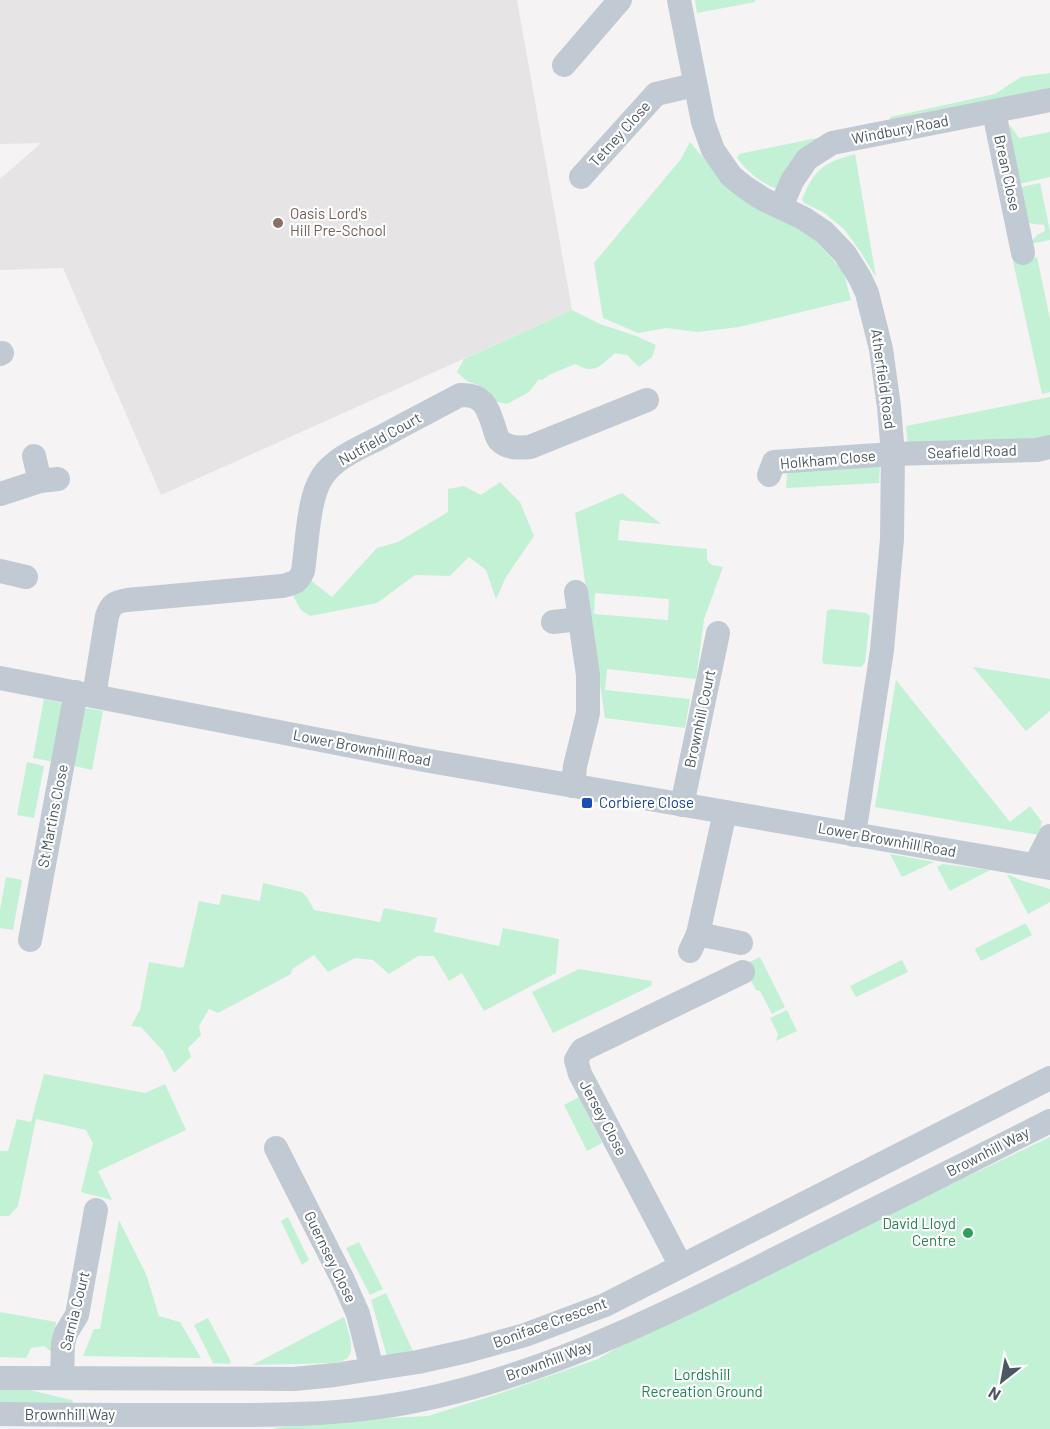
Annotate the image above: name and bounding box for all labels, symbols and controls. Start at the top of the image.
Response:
street label: Tetney Close [585,97,654,170]
street label: Windbury Road [850,111,950,147]
street label: Brean Close [991,133,1025,213]
place label: Oasis Lord's Hill Pre-School [290,204,386,239]
marker: Oasis Lord's Hill Pre-School [271,216,285,230]
street label: Atherfield Road [868,328,900,430]
street label: Nutfield Court [335,408,424,468]
street label: Seafield Road [927,440,1017,462]
street label: Holkham Close [779,446,877,472]
street label: Brownhill Court [680,668,718,769]
street label: Lower Brownhill Road [292,725,433,769]
street label: St Martins Close [33,763,71,869]
place label: Corbiere Close [599,793,694,811]
marker: Corbiere Close [580,796,594,810]
street label: Lower Brownhill Road [817,818,958,860]
street label: Jersey Close [576,1077,631,1158]
street label: Brownhill Way [943,1123,1032,1180]
street label: Guernsey Close [301,1208,361,1305]
place label: David Lloyd Centre [882,1214,956,1249]
marker: David Lloyd Centre [961,1226,975,1240]
street label: Sarnia Court [56,1269,93,1352]
street label: Boniface Crescent [490,1293,609,1351]
street label: Brownhill Way [503,1336,594,1384]
north arrow [972,1351,1032,1411]
park label: Lordshill Recreation Ground [641,1365,763,1400]
text: N [985,1383,1003,1405]
street label: Brownhill Way [25,1405,115,1423]

